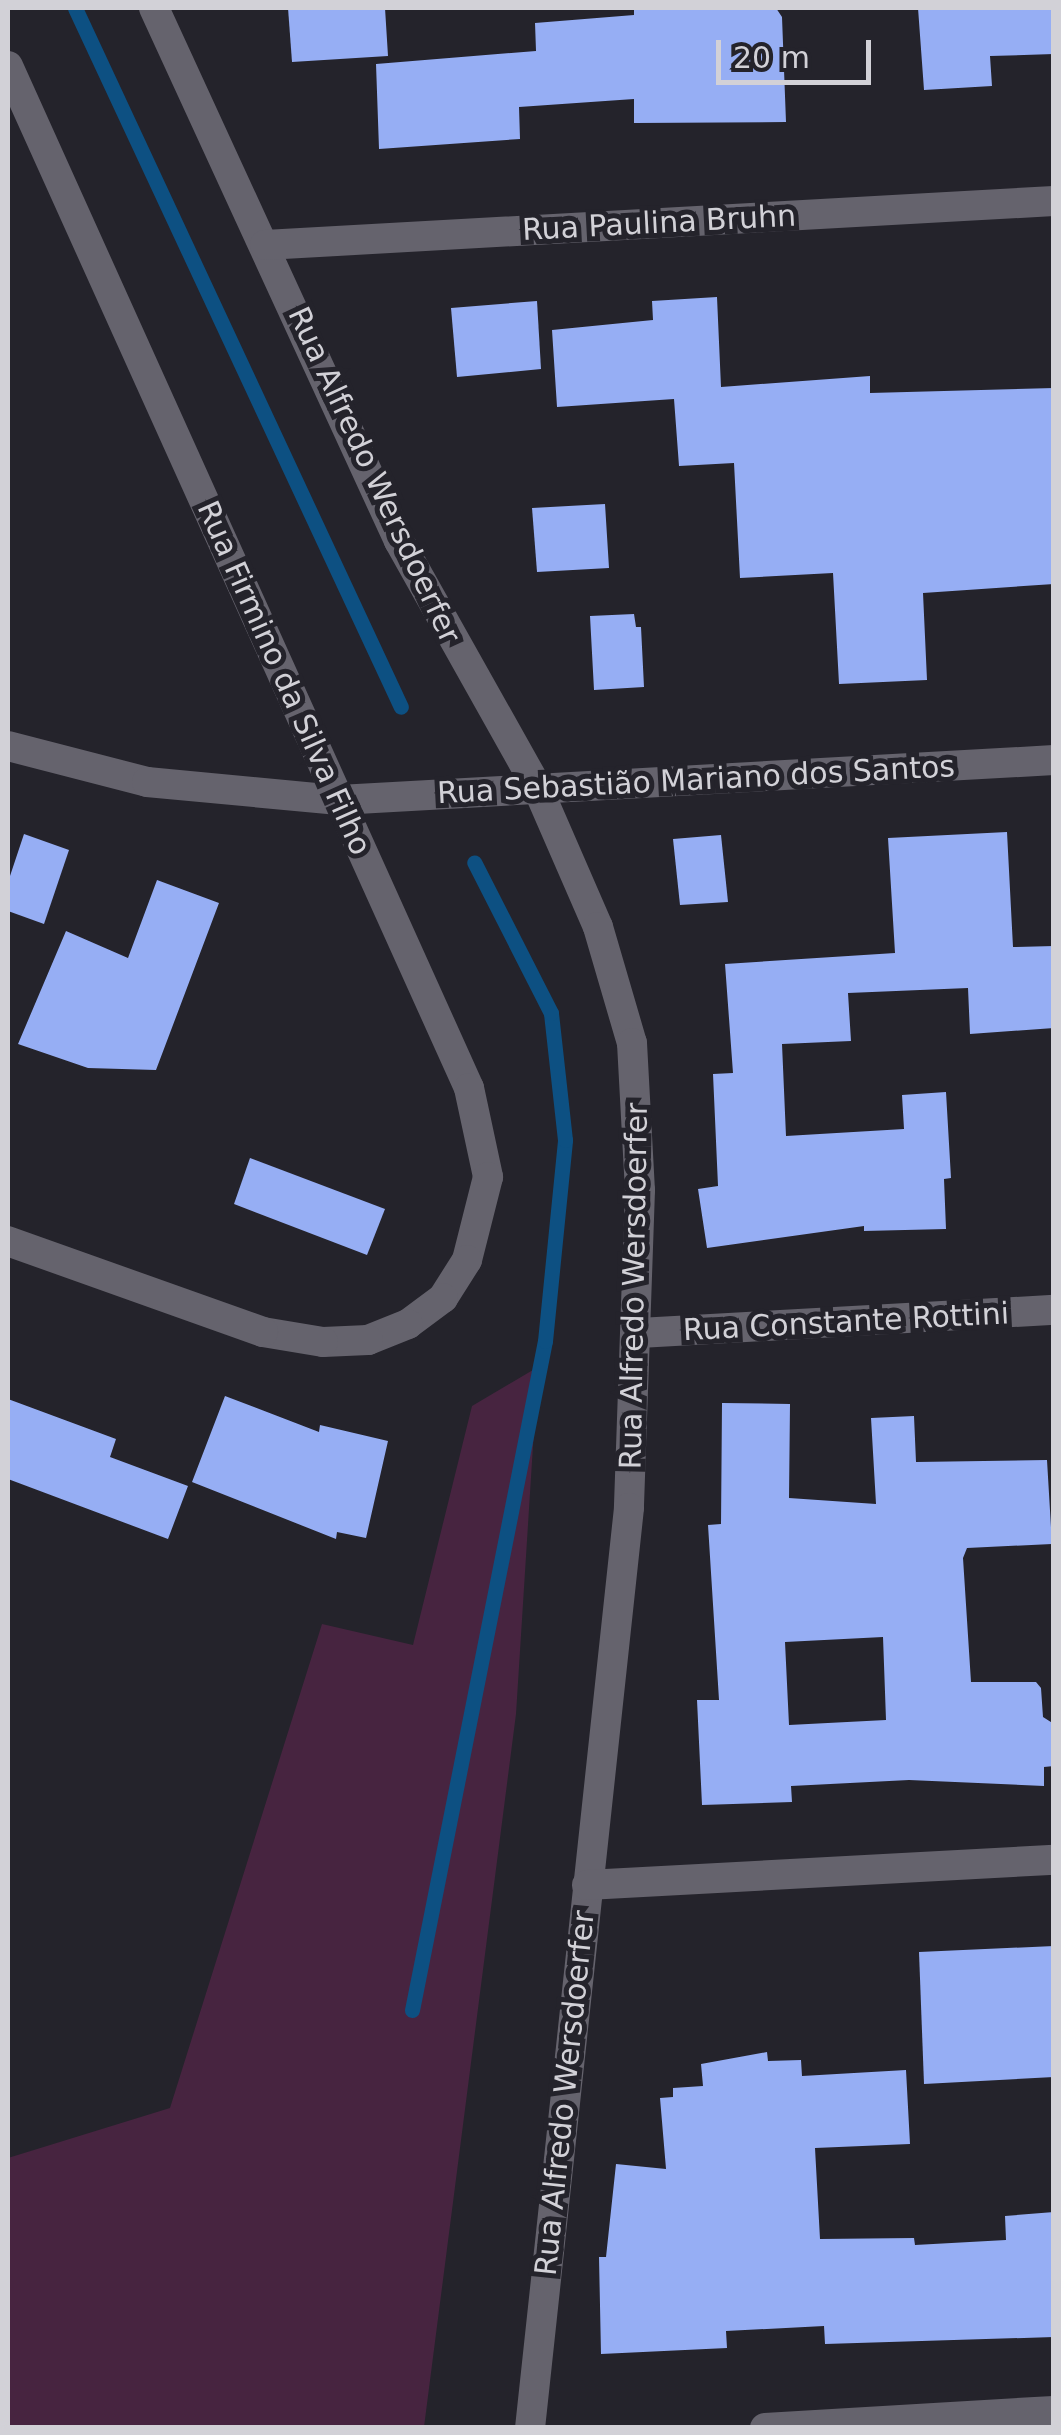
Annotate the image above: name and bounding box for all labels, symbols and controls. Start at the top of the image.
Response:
scale bar [721,20,876,82]
text: 20 m [733,40,810,75]
street label: Rua Paulina Bruhn [521,198,797,248]
street label: Rua Alfredo Wersdoerfer [280,301,468,649]
street label: Rua Firmino da Silva Filho [190,495,378,861]
street label: Rua Sebastião Mariano dos Santos [436,748,956,812]
street label: Rua Alfredo Wersdoerfer [613,1102,655,1470]
street label: Rua Constante Rottini [682,1295,1010,1349]
street label: Rua Alfredo Wersdoerfer [528,1909,602,2277]

